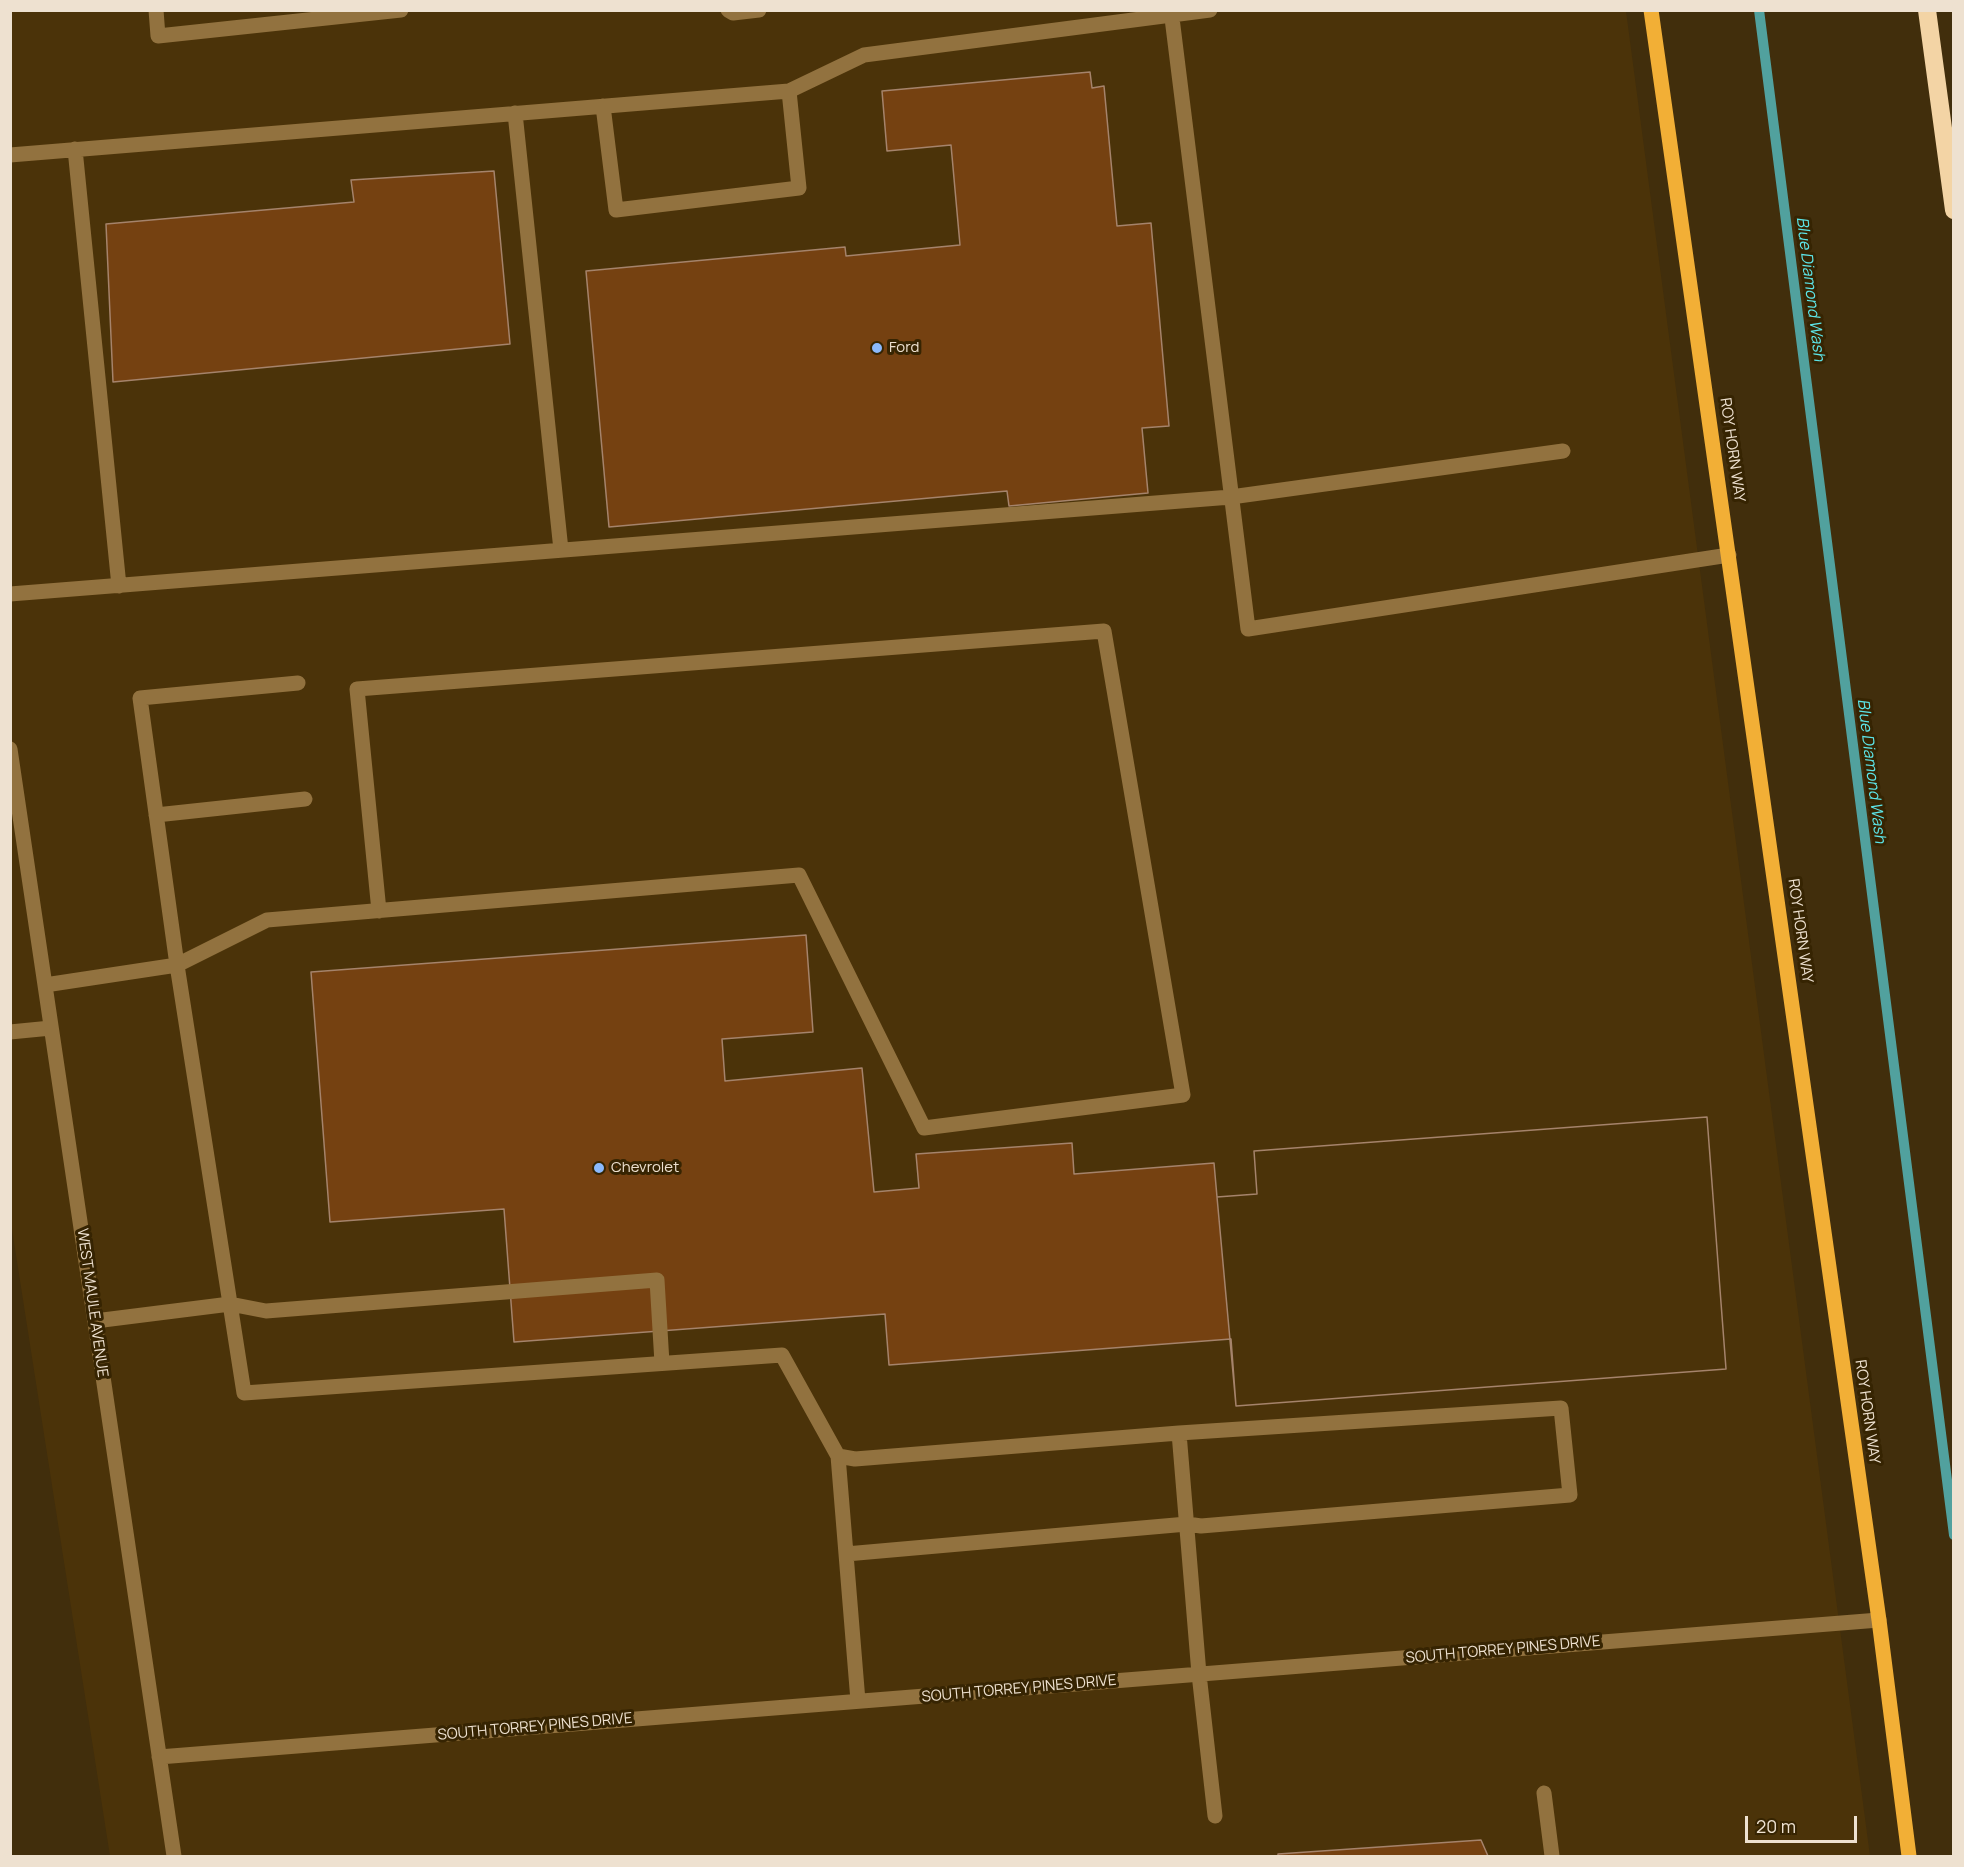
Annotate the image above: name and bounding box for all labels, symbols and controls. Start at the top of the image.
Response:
water label: Blue Diamond Wash [1792,216,1828,362]
place label: Ford [889,339,919,357]
marker: Ford [870,341,884,355]
street label: ROY HORN WAY [1716,397,1748,503]
water label: Blue Diamond Wash [1853,698,1889,844]
street label: ROY HORN WAY [1784,878,1816,984]
place label: Chevrolet [611,1159,679,1177]
marker: Chevrolet [592,1161,606,1175]
street label: WEST MAULE AVENUE [73,1227,111,1379]
street label: ROY HORN WAY [1851,1359,1883,1465]
street label: SOUTH TORREY PINES DRIVE [1405,1633,1601,1667]
street label: SOUTH TORREY PINES DRIVE [921,1672,1117,1706]
street label: SOUTH TORREY PINES DRIVE [437,1710,633,1744]
scale bar [1748,1804,1860,1842]
text: 20 m [1756,1814,1796,1838]

